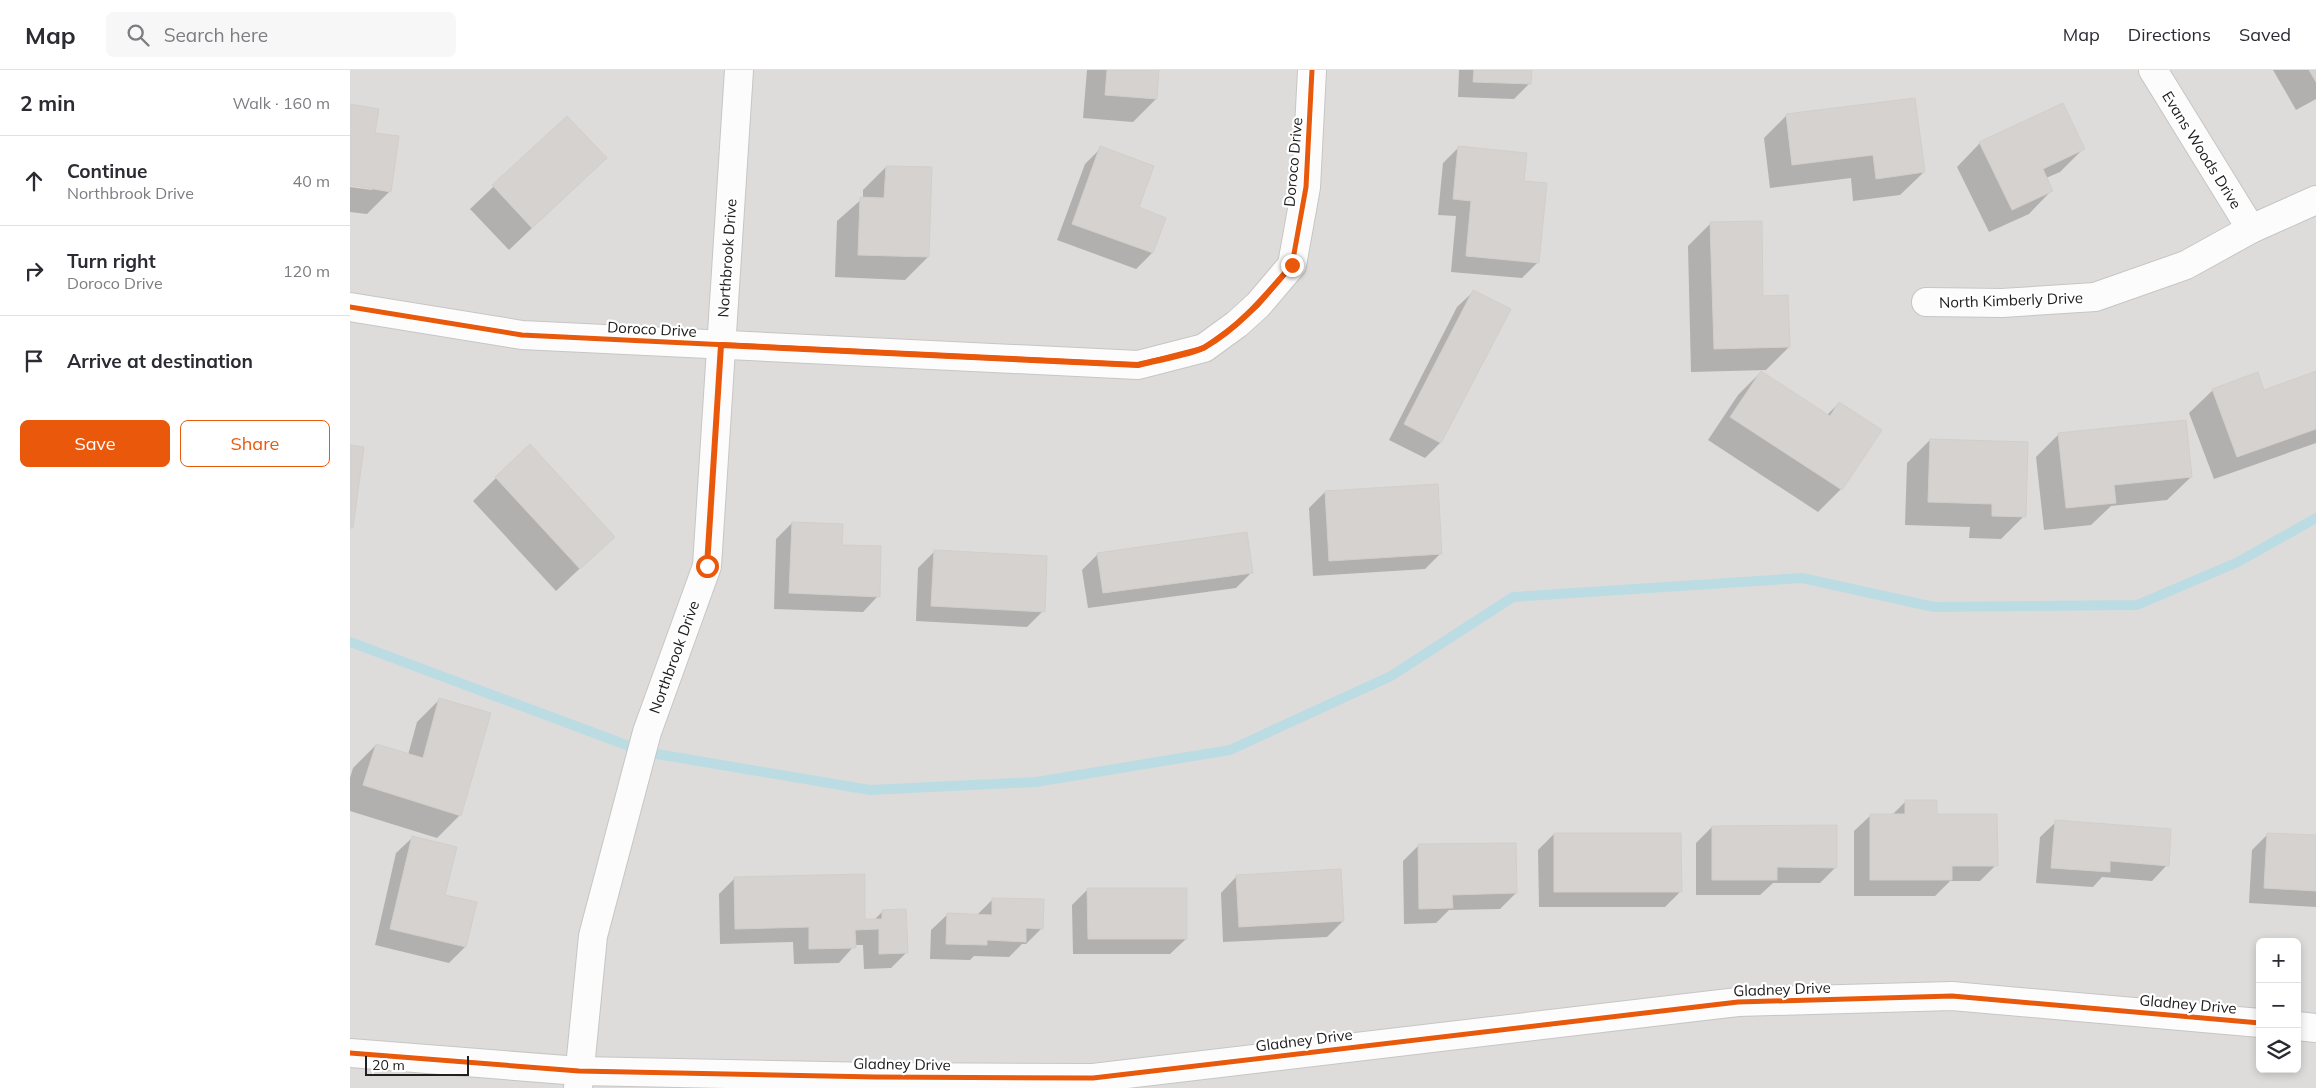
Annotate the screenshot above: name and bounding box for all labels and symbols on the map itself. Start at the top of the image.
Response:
street label: Evans Woods Drive [2158,88,2246,212]
street label: Doroco Drive [1280,116,1306,208]
street label: Northbrook Drive [713,198,741,318]
route end [1281,254,1304,277]
street label: North Kimberly Drive [1939,288,2083,312]
street label: Doroco Drive [607,317,697,341]
route start [696,555,719,578]
street label: Northbrook Drive [645,598,703,716]
street label: Gladney Drive [1733,978,1831,1000]
street label: Gladney Drive [2139,990,2237,1018]
street label: Gladney Drive [1254,1025,1354,1055]
scale bar [365,1053,469,1076]
street label: Gladney Drive [853,1054,951,1074]

